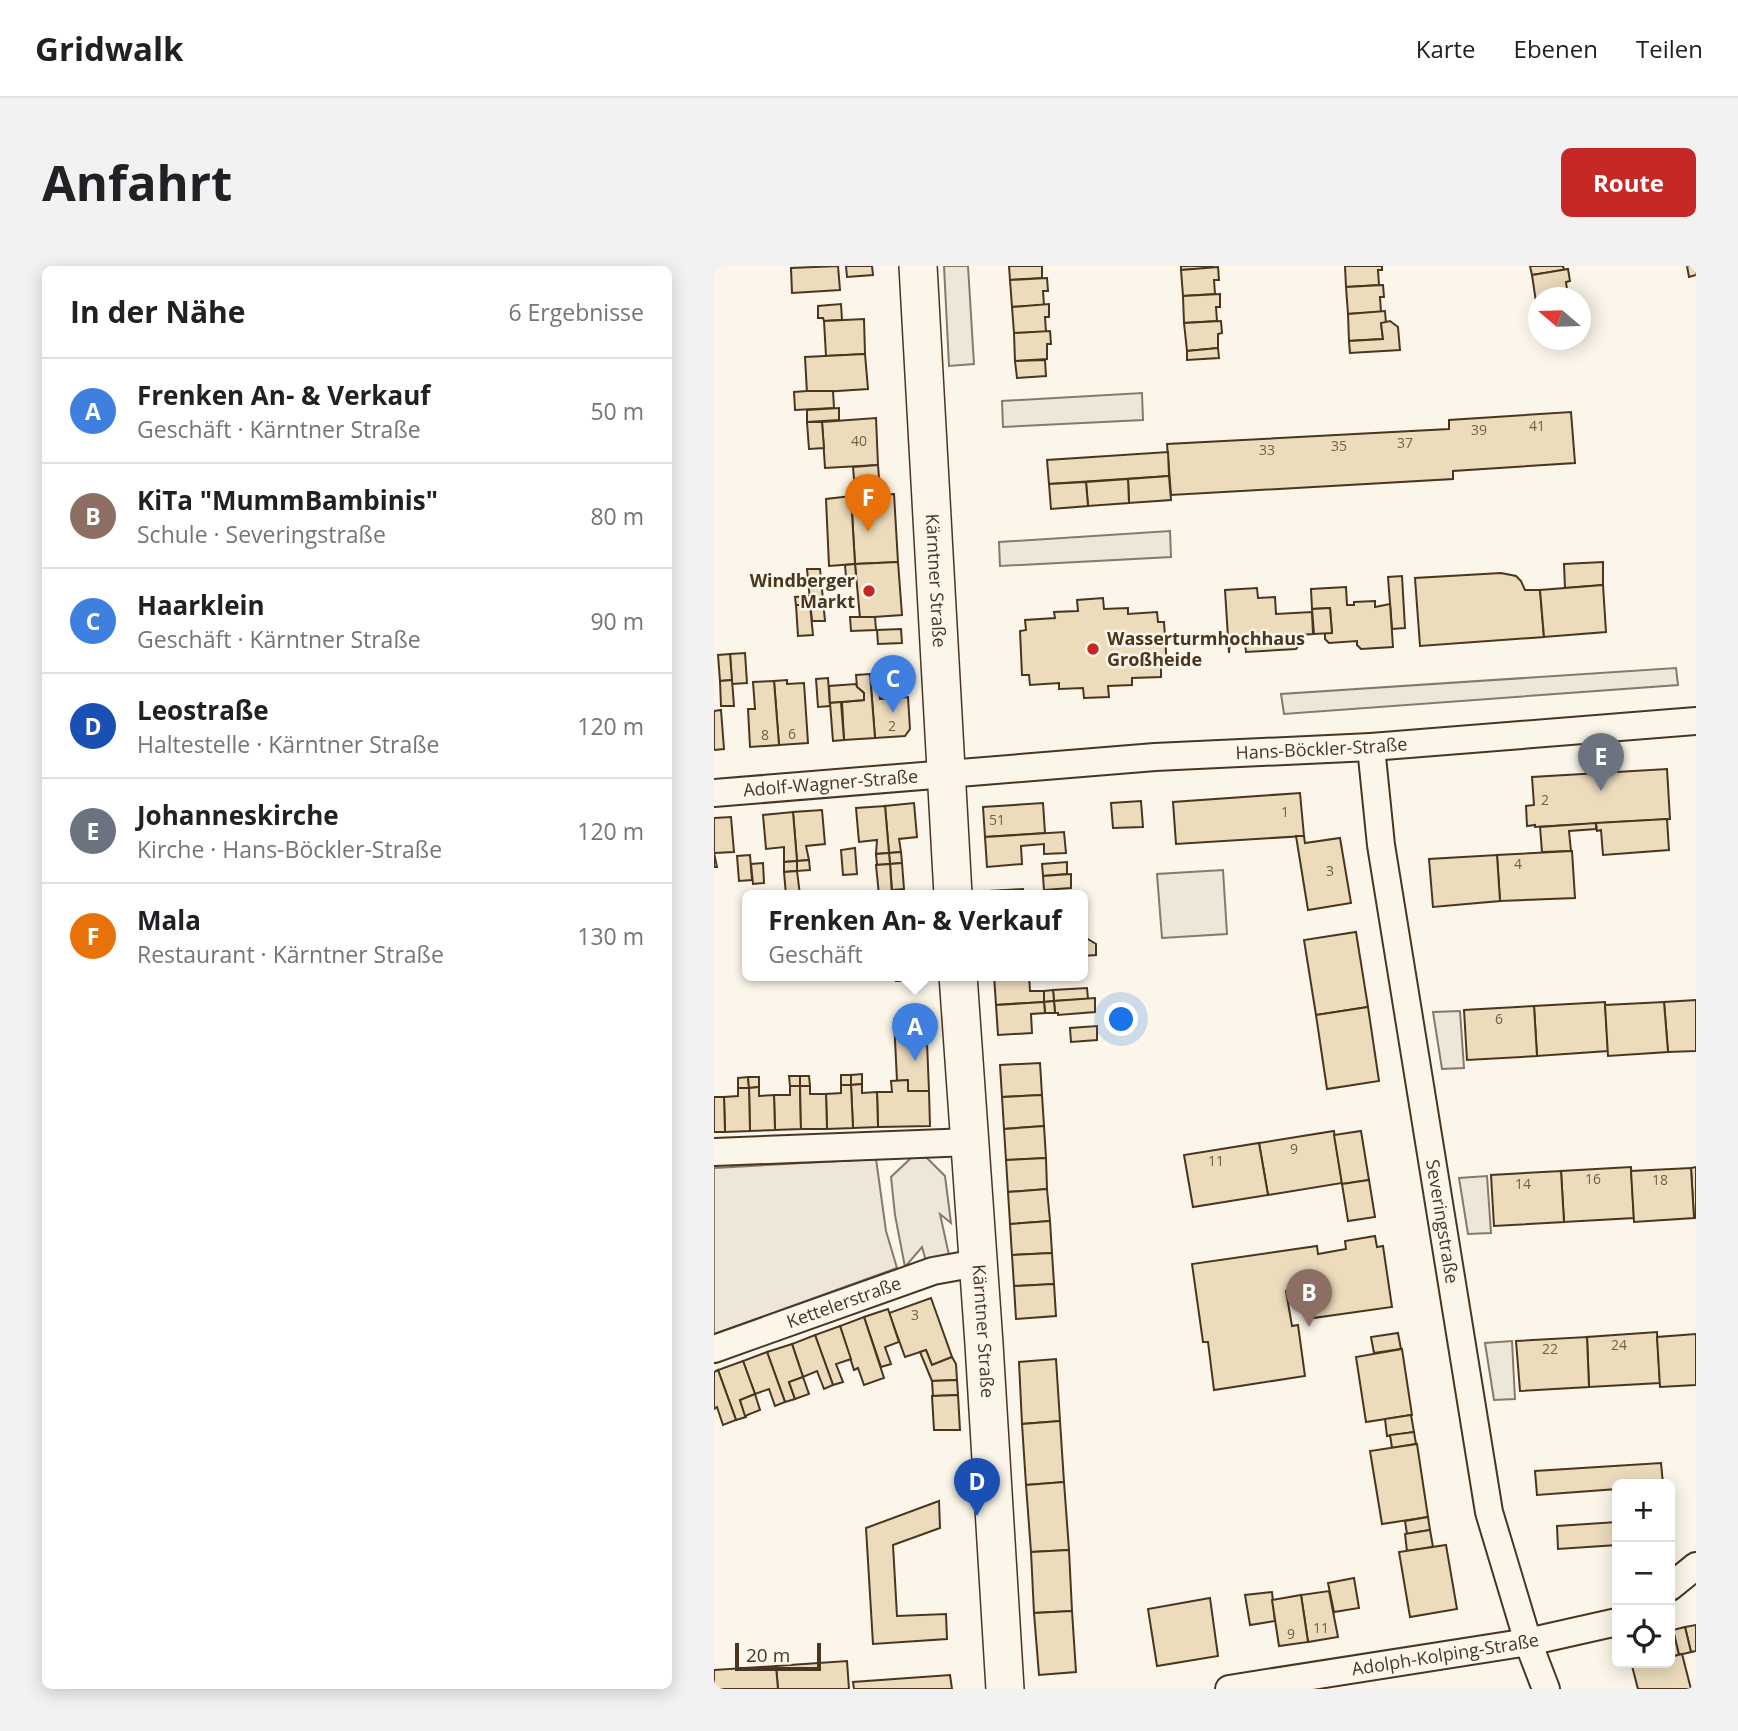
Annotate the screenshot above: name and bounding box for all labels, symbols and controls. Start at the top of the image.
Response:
text: Gridwalk [35,26,184,71]
text: Karte [1416,32,1476,65]
text: Ebenen [1514,32,1598,65]
text: Teilen [1636,32,1703,65]
button: Route [1561,148,1696,217]
text: Anfahrt [42,149,232,215]
north arrow [1528,287,1591,350]
text: In der Nähe [70,291,246,332]
text: 6 Ergebnisse [508,296,644,328]
text: Frenken An- & Verkauf [137,377,430,413]
text: A [85,395,101,427]
text: 50 m [590,395,644,427]
text: Geschäft · Kärntner Straße [137,413,421,445]
house number: 41 [1529,416,1545,435]
house number: 39 [1471,420,1487,439]
house number: 40 [851,431,867,450]
house number: 37 [1397,433,1413,452]
house number: 35 [1331,436,1347,455]
house number: 33 [1259,440,1275,459]
pin: F [845,474,891,532]
text: KiTa "MummBambinis" [137,482,438,518]
text: B [85,500,101,532]
text: 80 m [590,500,644,532]
street label: Kärntner Straße [921,513,952,648]
text: Schule · Severingstraße [137,518,386,550]
place label: Windberger Markt [750,568,855,613]
marker: Windberger Markt [861,583,877,599]
text: Haarklein [137,587,265,623]
text: C [86,605,100,637]
text: 90 m [590,605,644,637]
text: Geschäft · Kärntner Straße [137,623,421,655]
place label: Wasserturmhochhaus Großheide [1107,626,1305,671]
marker: Wasserturmhochhaus Großheide [1085,641,1101,657]
pin: C [870,655,916,713]
text: Leostraße [137,692,269,728]
text: D [84,710,102,742]
text: 120 m [577,710,644,742]
house number: 2 [888,716,896,735]
house number: 6 [788,724,796,743]
house number: 8 [761,725,769,744]
text: Haltestelle · Kärntner Straße [137,728,439,760]
street label: Hans-Böckler-Straße [1235,731,1408,764]
pin: E [1578,733,1624,791]
street label: Adolf-Wagner-Straße [742,763,919,802]
house number: 2 [1541,790,1549,809]
text: Johanneskirche [137,797,339,833]
house number: 1 [1281,802,1289,821]
house number: 51 [989,810,1005,829]
text: E [87,815,99,847]
text: 120 m [577,815,644,847]
text: Kirche · Hans-Böckler-Straße [137,833,442,865]
house number: 4 [1514,854,1522,873]
house number: 3 [1326,861,1334,880]
popup [742,890,1088,981]
text: Mala [137,902,201,938]
text: Frenken An- & Verkauf [768,902,1062,938]
text: F [87,920,99,952]
text: 130 m [577,920,644,952]
text: Restaurant · Kärntner Straße [137,938,444,970]
text: Geschäft [768,938,863,970]
your location [1104,1002,1138,1036]
pin: A [892,1003,938,1061]
house number: 6 [1495,1009,1503,1028]
house number: 9 [1290,1139,1298,1158]
house number: 11 [1208,1151,1224,1170]
street label: Severingstraße [1421,1158,1465,1285]
house number: 16 [1585,1169,1601,1188]
house number: 18 [1652,1170,1668,1189]
house number: 14 [1515,1174,1531,1193]
street label: Kärntner Straße [967,1263,1000,1399]
pin: B [1286,1269,1332,1327]
street label: Kettelerstraße [783,1270,904,1333]
house number: 3 [911,1305,919,1324]
house number: 24 [1611,1335,1627,1354]
house number: 22 [1542,1339,1558,1358]
pin: D [954,1458,1000,1516]
map controls [1612,1479,1675,1668]
button: + [1612,1479,1675,1542]
button: − [1612,1542,1675,1605]
button: locate [1612,1605,1675,1668]
house number: 11 [1313,1618,1329,1637]
house number: 9 [1287,1624,1295,1643]
street label: Adolph-Kolping-Straße [1350,1627,1541,1681]
scale bar [735,1640,821,1672]
text: 20 m [746,1642,790,1668]

